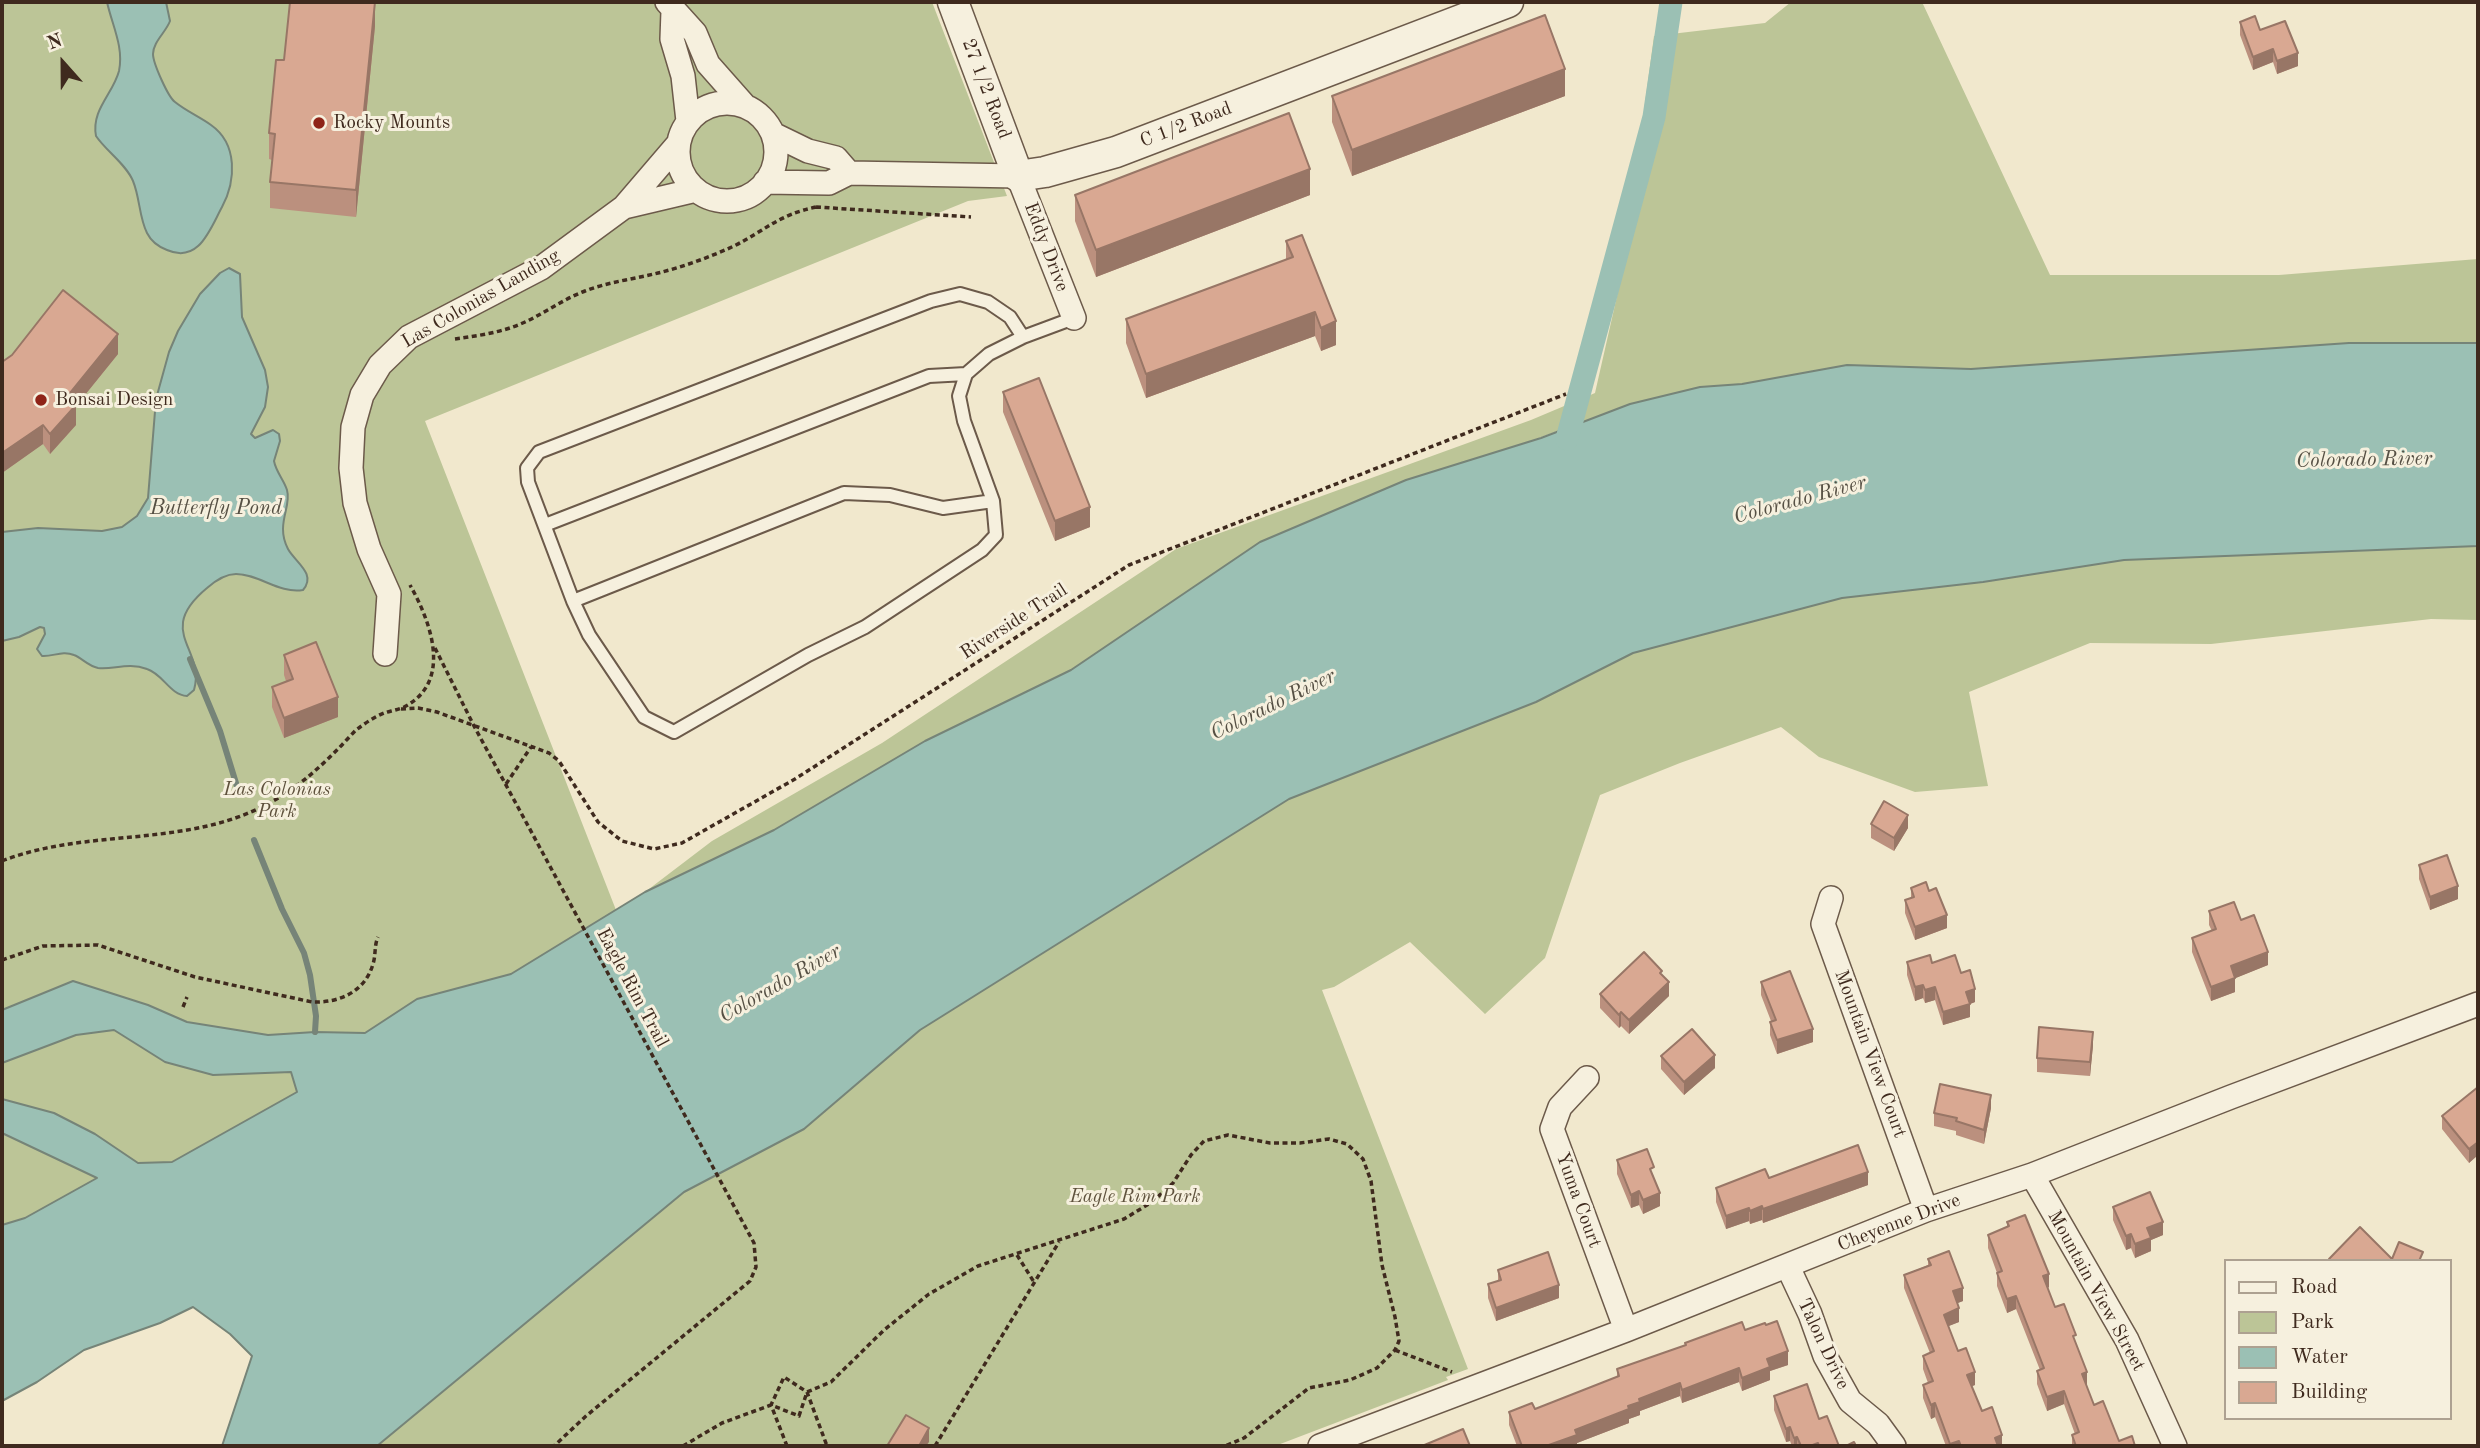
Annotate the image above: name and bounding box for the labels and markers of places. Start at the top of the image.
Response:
place label: Rocky Mounts [333,112,450,134]
marker: Rocky Mounts [311,115,327,131]
place label: Bonsai Design [55,389,173,411]
marker: Bonsai Design [33,392,49,408]

